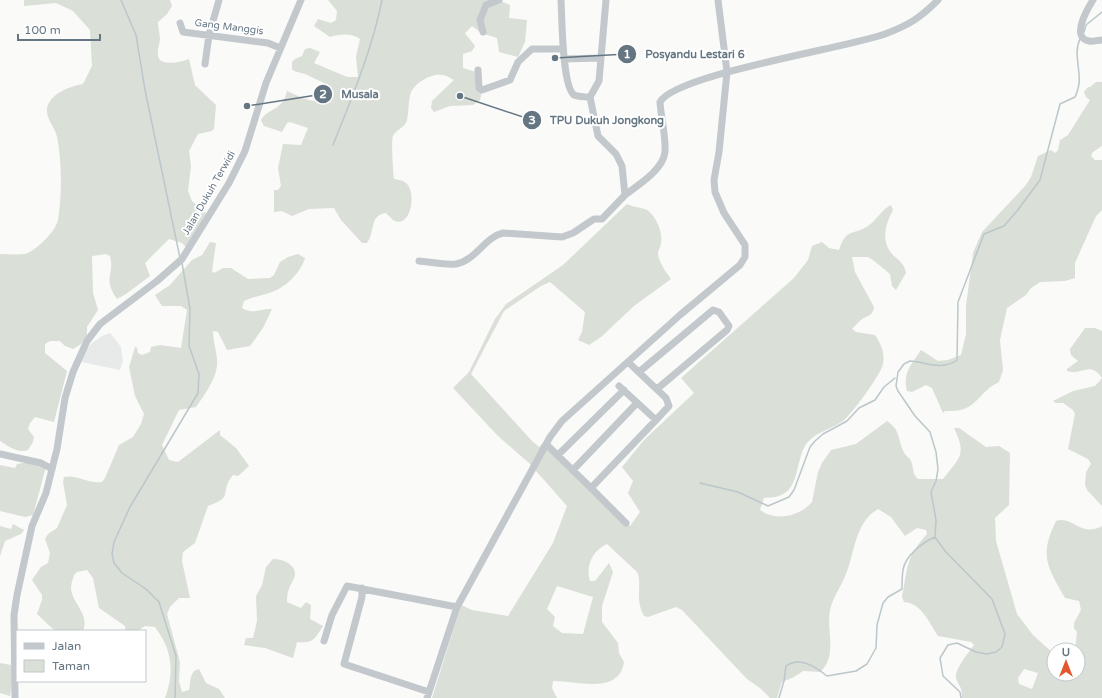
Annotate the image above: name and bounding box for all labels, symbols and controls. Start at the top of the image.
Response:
scale bar [18,16,100,42]
street label: Gang Manggis [194,17,264,37]
text: 100 m [24,23,61,37]
callout: Posyandu Lestari 6 [617,42,752,65]
text: 1 [623,47,631,61]
text: Posyandu Lestari 6 [645,48,745,62]
callout: Musala [313,83,387,106]
text: 2 [319,87,327,101]
text: Musala [341,88,379,101]
callout: TPU Dukuh Jongkong [522,108,672,131]
text: 3 [528,113,536,127]
text: TPU Dukuh Jongkong [549,114,664,128]
street label: Jalan Dukuh Terwidi [180,149,238,237]
legend [16,630,146,682]
text: Jalan [52,639,81,653]
north arrow [1046,642,1086,682]
text: U [1062,646,1070,659]
text: Taman [52,659,90,673]

